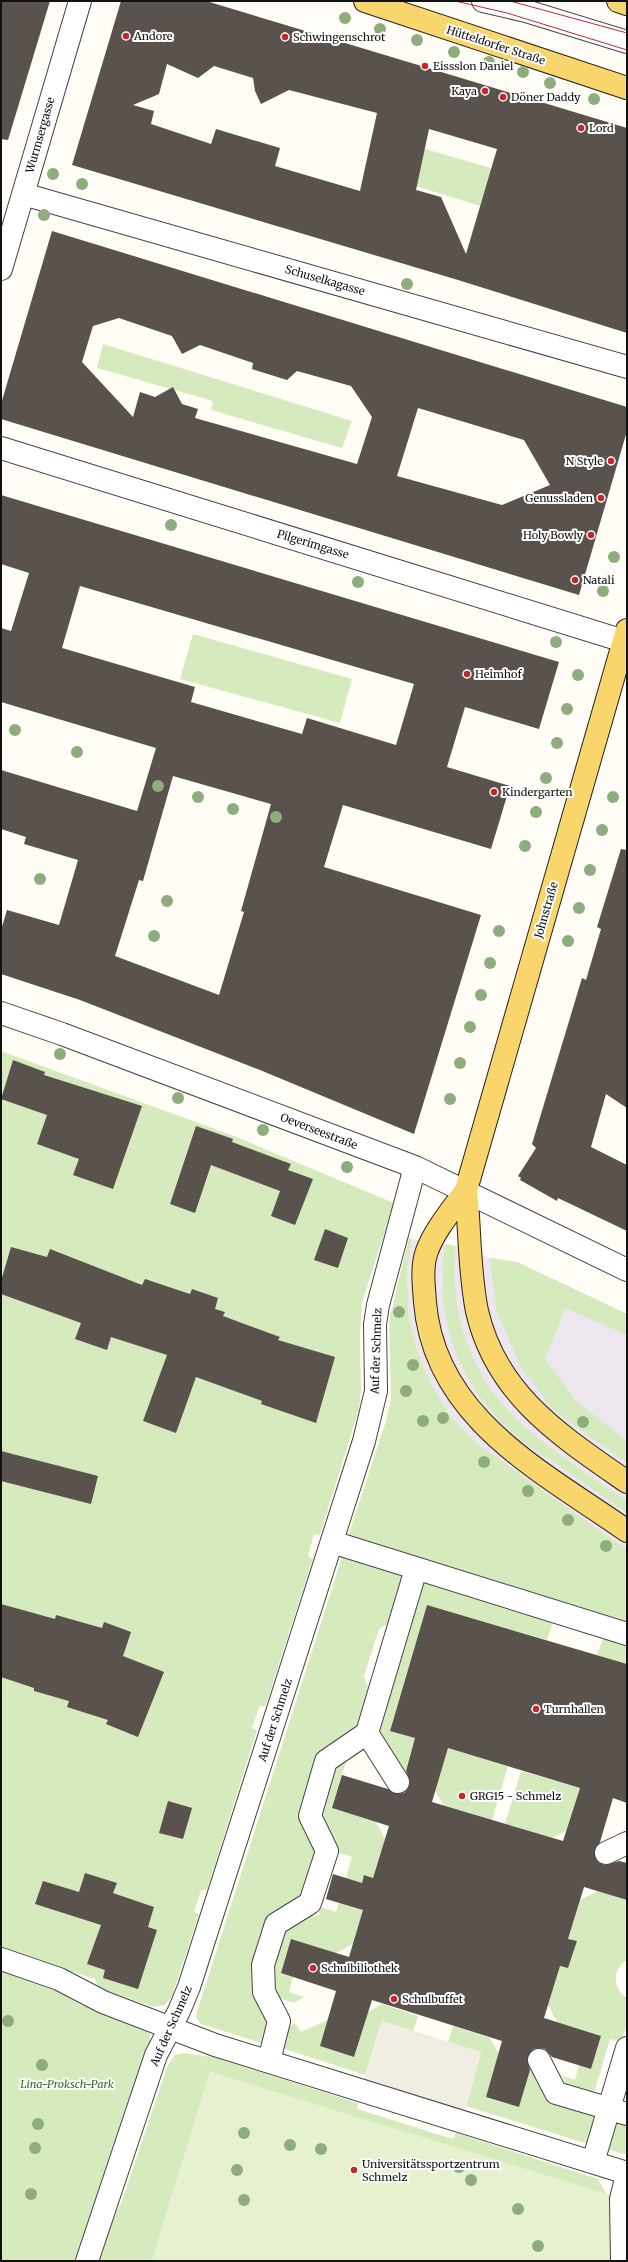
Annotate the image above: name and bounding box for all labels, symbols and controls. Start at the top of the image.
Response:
street label: Hütteldorfer Straße [445,22,547,68]
place label: Andore [133,29,173,43]
place label: Schwingenschrot [293,30,386,44]
marker: Andore [121,31,131,41]
marker: Schwingenschrot [280,32,290,42]
place label: Eissslon Daniel [433,59,514,73]
marker: Eissslon Daniel [420,61,430,71]
place label: Kaya [451,84,477,98]
marker: Kaya [480,86,490,96]
place label: Döner Daddy [511,90,581,104]
marker: Döner Daddy [498,92,508,102]
street label: Wurmsergasse [22,95,58,176]
place label: Lord [589,121,614,135]
marker: Lord [576,123,586,133]
street label: Schuselkagasse [283,262,367,298]
place label: N Style [566,454,603,468]
marker: N Style [606,456,616,466]
place label: Genussladen [525,491,594,505]
marker: Genussladen [596,493,606,503]
street label: Pilgerimgasse [275,526,351,562]
place label: Holy Bowly [523,528,584,542]
marker: Holy Bowly [586,530,596,540]
place label: Natali [583,573,615,587]
marker: Natali [570,575,580,585]
place label: Heimhof [475,667,522,681]
marker: Heimhof [462,669,472,679]
place label: Kindergarten [502,785,573,799]
marker: Kindergarten [489,787,499,797]
street label: Johnstraße [531,880,561,941]
street label: Oeverseestraße [278,1110,360,1152]
street label: Auf der Schmelz [367,1308,385,1395]
street label: Auf der Schmelz [255,1677,295,1764]
place label: Turnhallen [544,1702,604,1716]
marker: Turnhallen [531,1704,541,1714]
place label: GRG15 - Schmelz [470,1789,561,1803]
marker: GRG15 - Schmelz [457,1791,467,1801]
place label: Schulbiliothek [321,1961,398,1975]
marker: Schulbiliothek [308,1963,318,1973]
street label: Auf der Schmelz [147,1984,195,2069]
place label: Schulbuffet [402,1992,464,2006]
marker: Schulbuffet [389,1994,399,2004]
park label: Lina-Proksch-Park [20,2077,114,2091]
place label: Universitätssportzentrum Schmelz [362,2157,500,2184]
marker: Universitätssportzentrum Schmelz [349,2165,359,2175]

